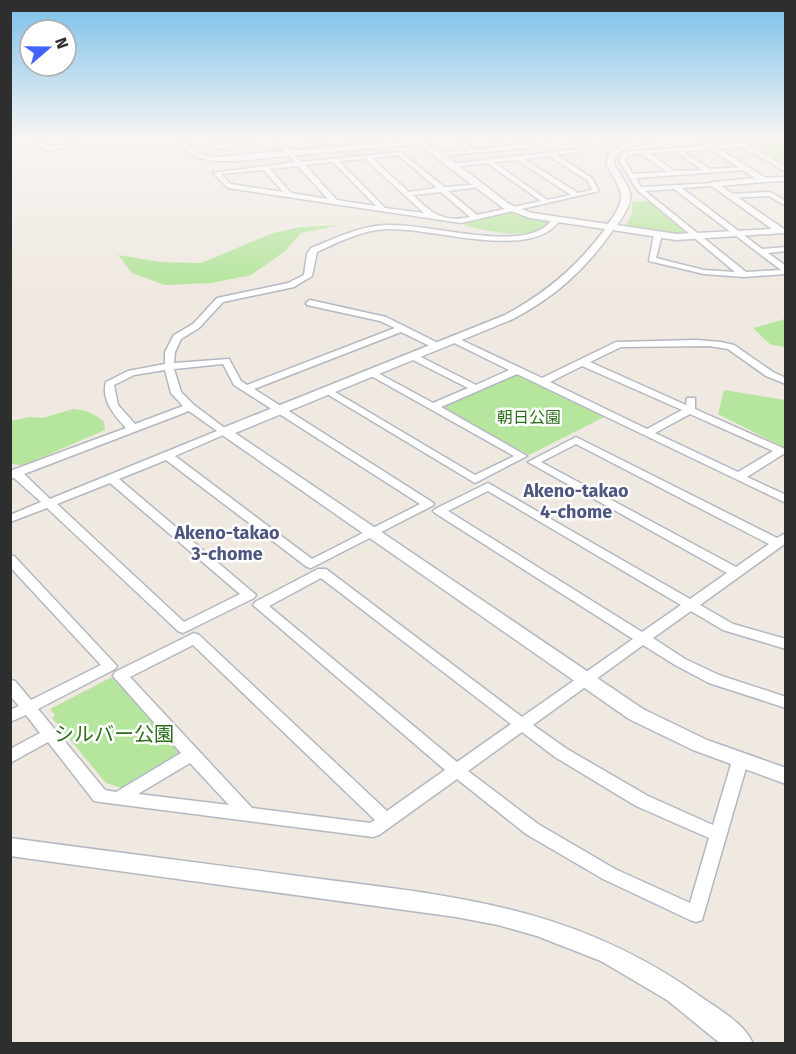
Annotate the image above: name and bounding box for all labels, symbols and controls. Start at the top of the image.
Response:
north arrow [18,18,78,78]
text: N [51,35,72,51]
park label: 朝日公園 [497,408,561,427]
district label: Akeno-takao 4-chome [522,480,629,523]
district label: Akeno-takao 3-chome [173,522,280,565]
park label: シルバー公園 [54,722,174,746]

